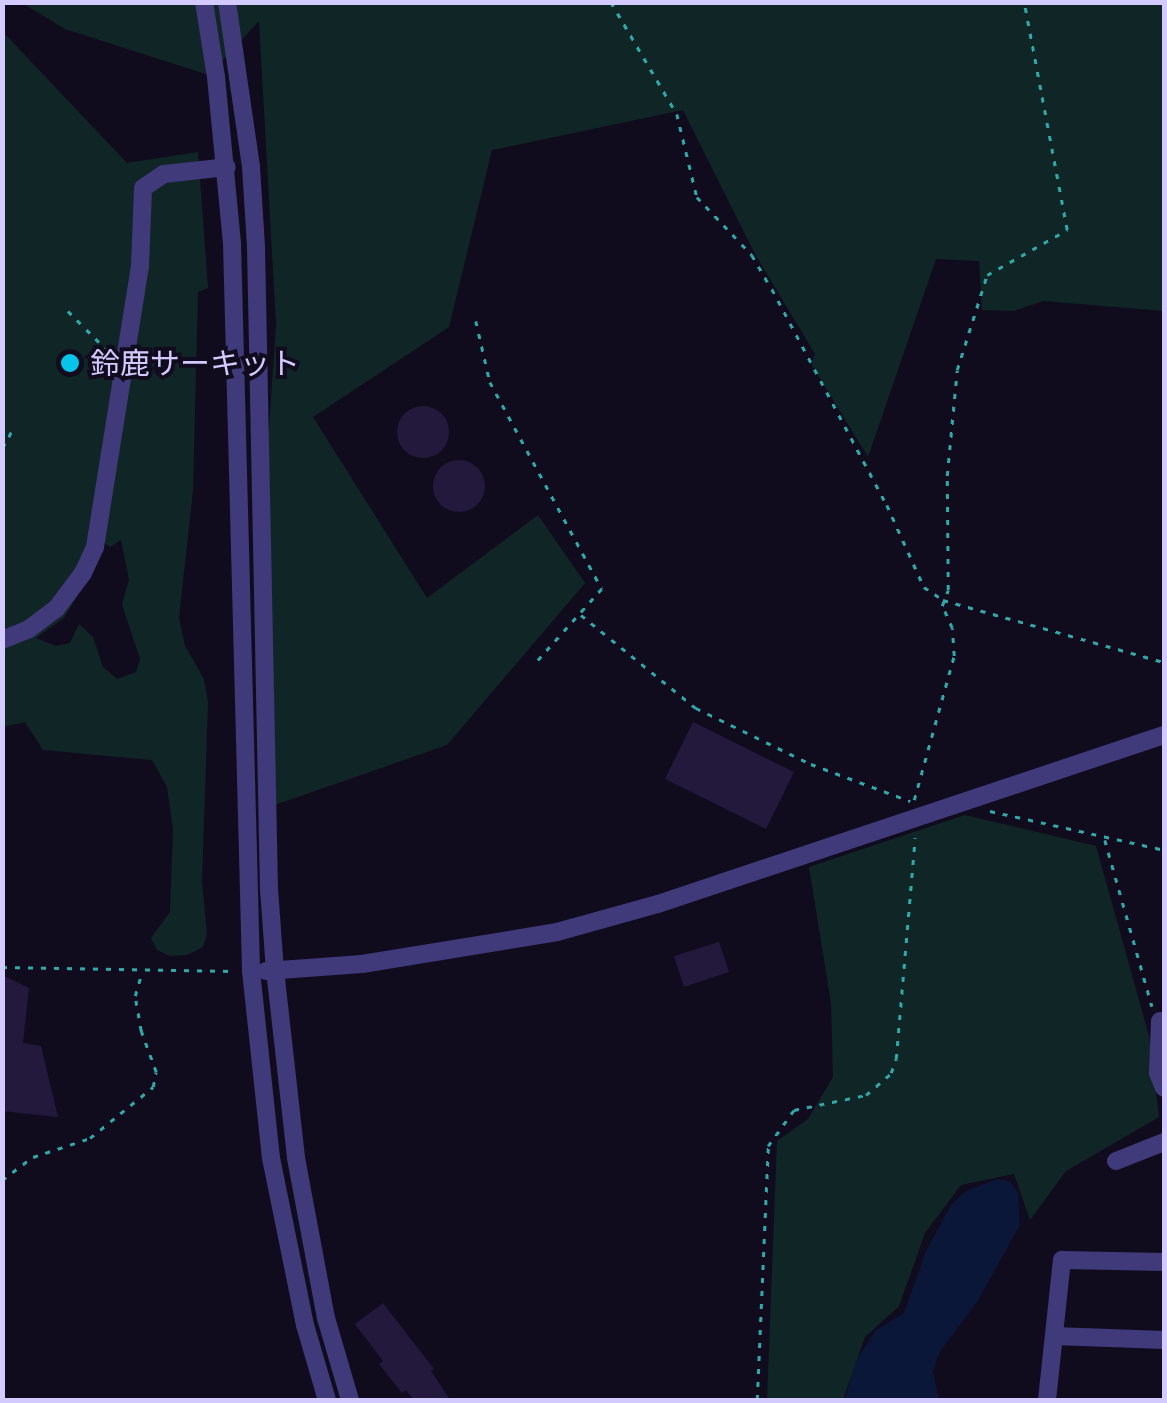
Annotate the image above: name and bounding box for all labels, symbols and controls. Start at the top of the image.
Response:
place label: 鈴鹿サーキット [90,345,300,381]
marker: 鈴鹿サーキット [59,352,81,374]

